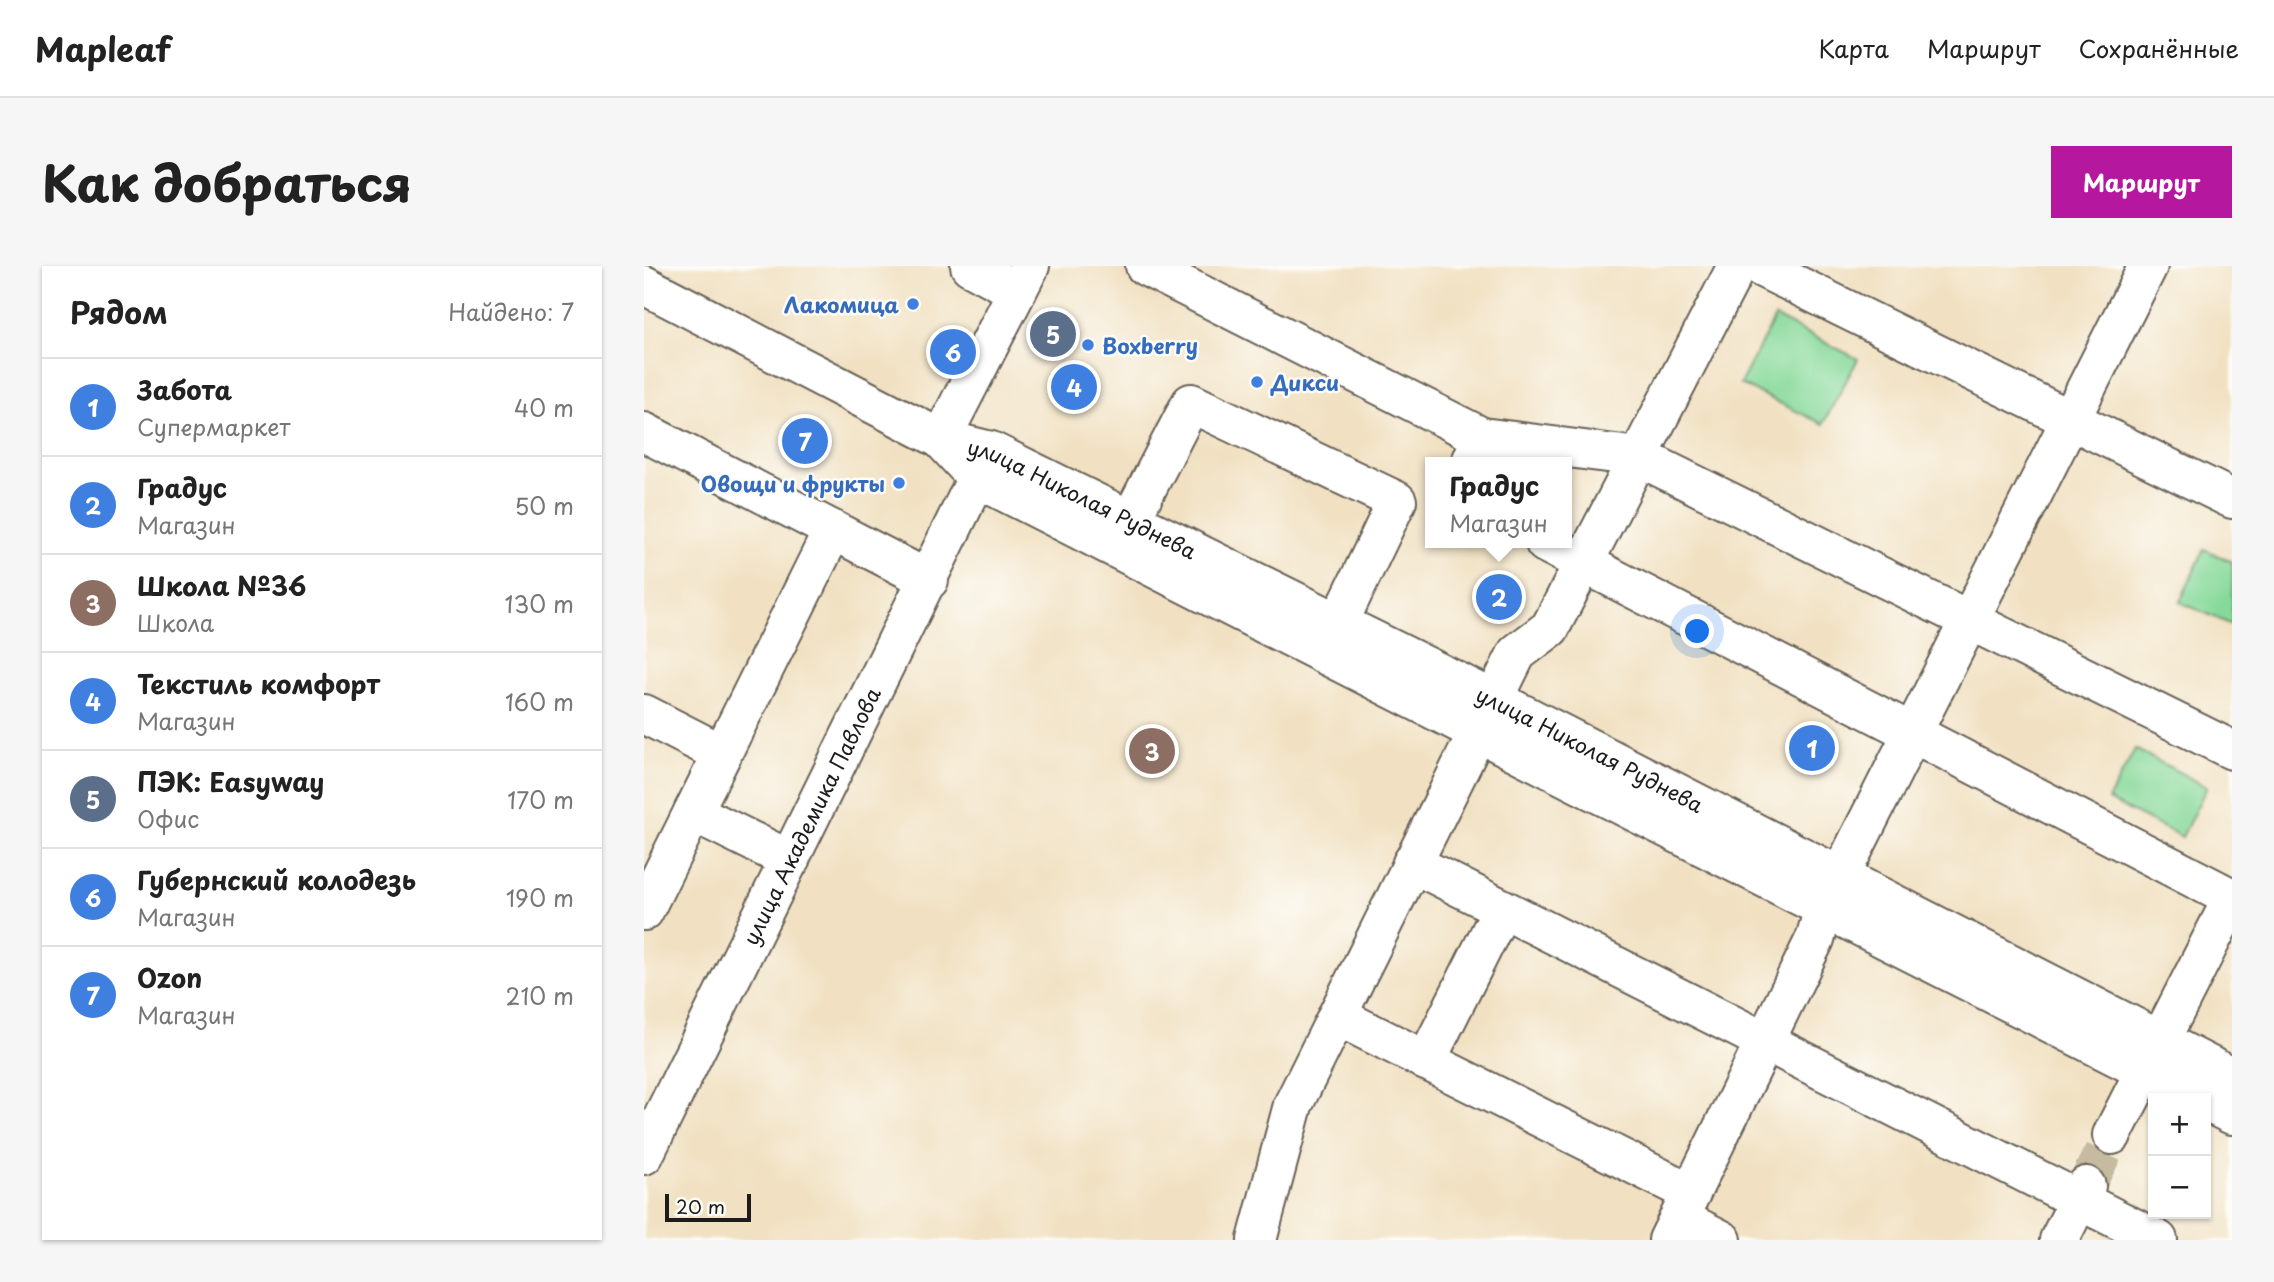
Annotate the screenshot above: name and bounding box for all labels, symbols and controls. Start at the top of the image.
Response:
text: Mapleaf [35,23,171,73]
text: Карта [1818,30,1889,66]
text: Маршрут [1927,30,2041,66]
text: Сохранённые [2079,30,2239,66]
text: Как добраться [42,145,412,219]
button: Маршрут [2051,146,2232,218]
place label: Лакомица [784,288,899,320]
text: Рядом [70,289,168,334]
text: Найдено: 7 [448,294,574,329]
marker: Лакомица [905,296,921,312]
pin: 5 [1030,308,1076,360]
pin: 6 [930,326,976,378]
place label: Boxberry [1102,329,1198,361]
marker: Boxberry [1080,337,1096,353]
pin: 4 [1051,361,1097,413]
place label: Дикси [1270,366,1339,398]
text: Забота [137,370,232,409]
marker: Дикси [1249,374,1265,390]
text: 1 [88,390,99,425]
text: 40 m [514,390,574,425]
text: Супермаркет [137,409,291,444]
pin: 7 [782,415,828,467]
street label: улица Николая Руднева [964,430,1202,566]
popup [1425,457,1572,548]
text: Градус [1449,466,1539,505]
place label: Овощи и фрукты [701,467,885,499]
text: Градус [137,468,227,507]
marker: Овощи и фрукты [891,475,907,491]
text: 2 [85,488,101,523]
text: 50 m [514,488,574,523]
text: Магазин [1449,505,1548,540]
text: Магазин [137,507,236,542]
text: Школа №36 [137,566,306,605]
pin: 2 [1476,571,1522,623]
text: 3 [85,586,101,621]
text: 130 m [504,586,574,621]
text: Школа [137,605,214,640]
your location [1680,614,1714,648]
text: Текстиль комфорт [137,664,380,703]
street label: улица Николая Руднева [1471,677,1709,820]
street label: улица Академика Павлова [734,682,888,950]
text: 4 [85,684,101,719]
text: 160 m [505,684,574,719]
text: Магазин [137,703,236,738]
pin: 1 [1789,722,1835,774]
pin: 3 [1129,725,1175,777]
text: ПЭК: Easyway [137,762,324,801]
text: 5 [86,782,100,817]
text: 170 m [507,782,574,817]
text: Офис [137,801,199,836]
text: Губернский колодезь [137,860,416,899]
text: 6 [85,880,101,915]
text: 190 m [506,880,574,915]
text: Магазин [137,899,236,934]
text: Ozon [137,958,202,997]
text: 7 [86,978,100,1013]
text: 210 m [506,978,574,1013]
text: Магазин [137,997,236,1032]
map controls [2148,1093,2211,1219]
button: + [2148,1093,2211,1156]
button: − [2148,1156,2211,1219]
scale bar [665,1191,751,1223]
text: 20 m [676,1192,725,1220]

